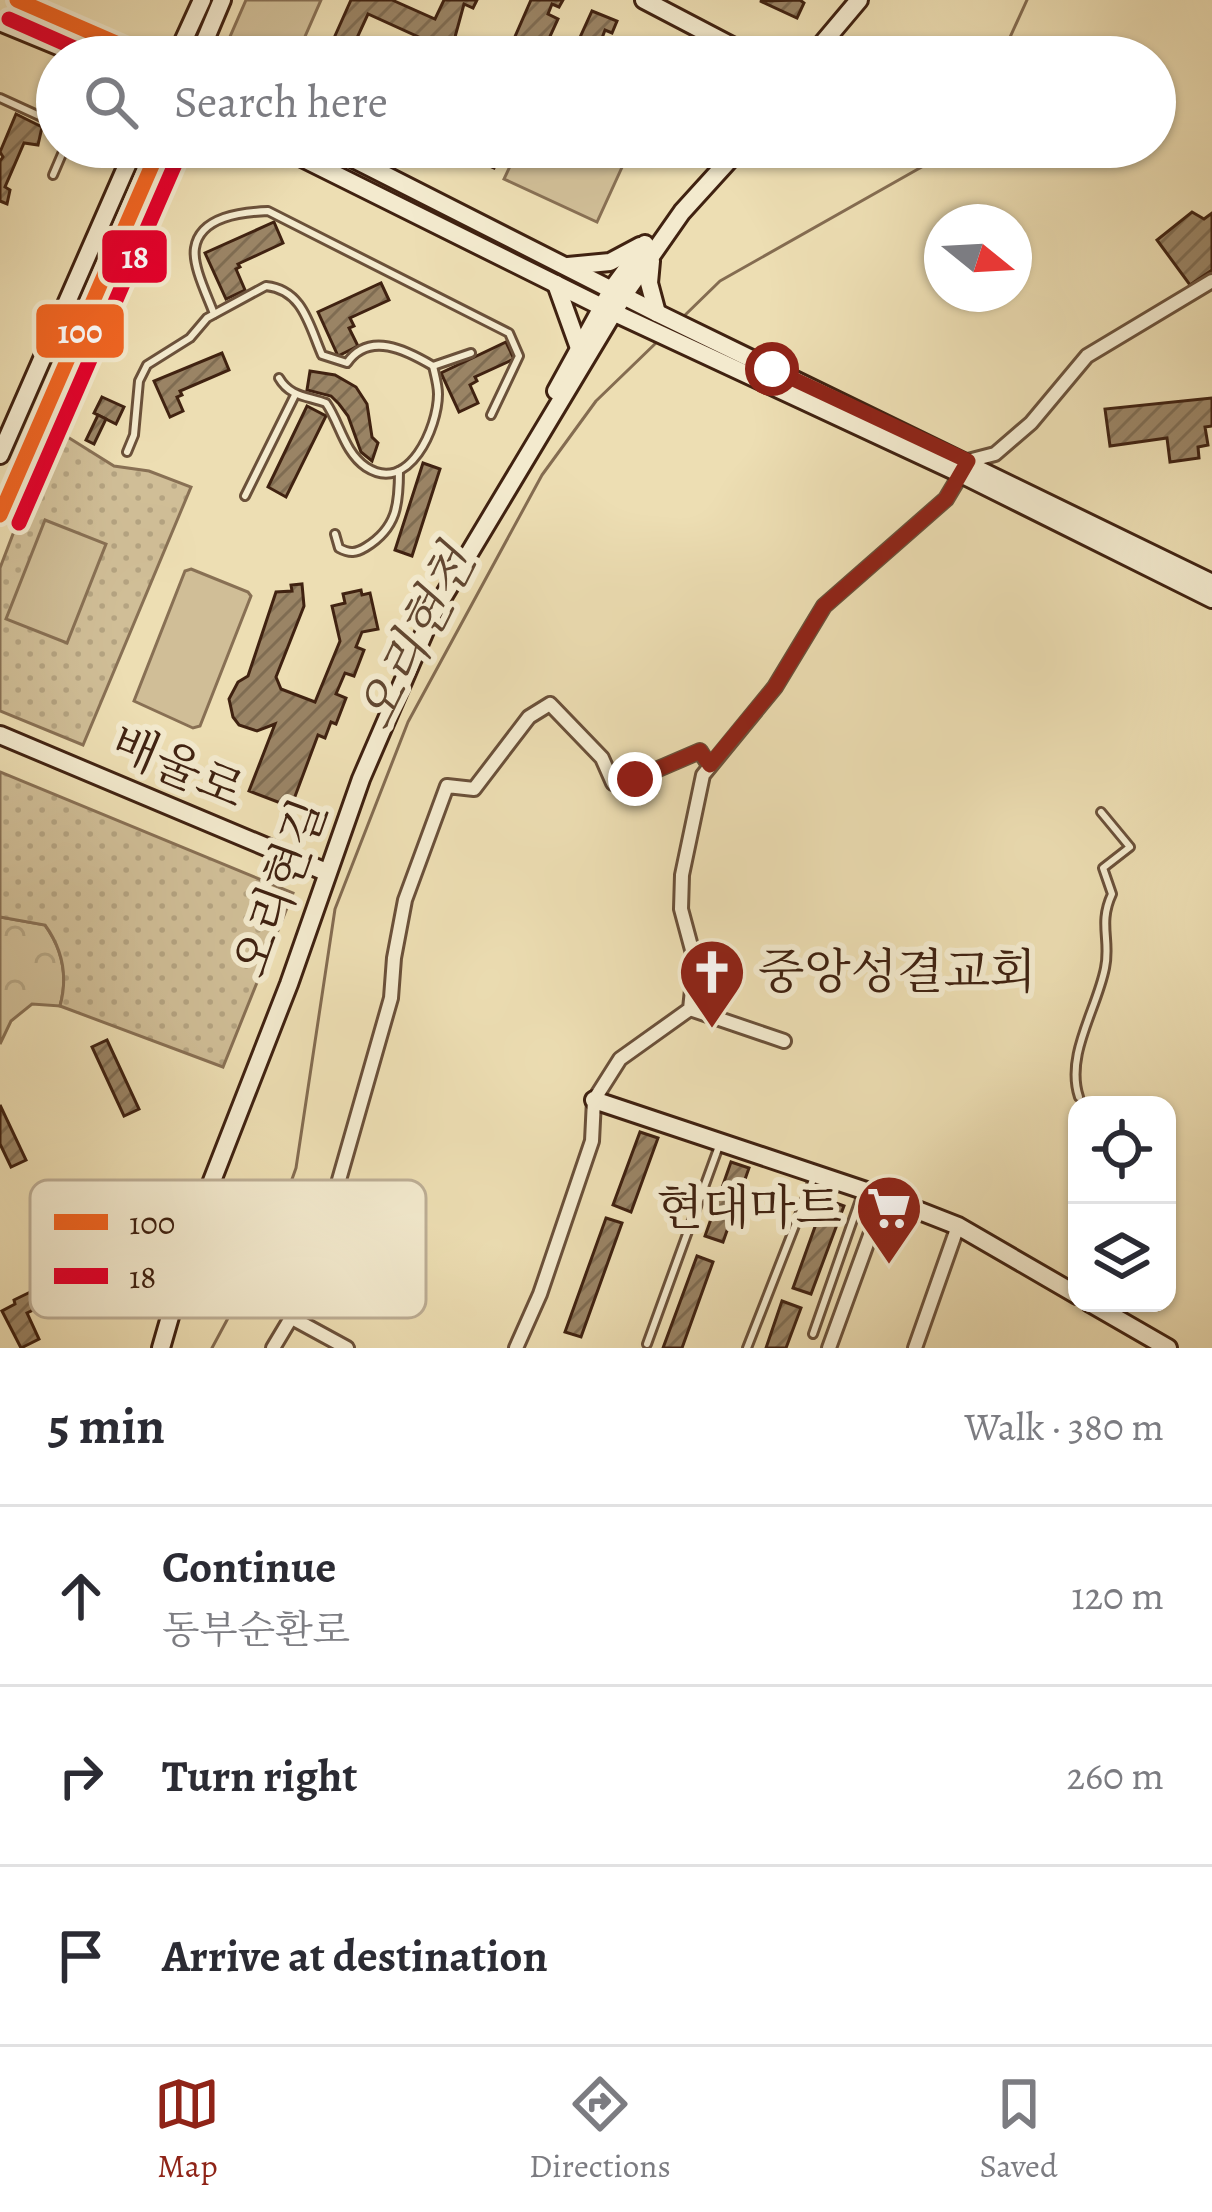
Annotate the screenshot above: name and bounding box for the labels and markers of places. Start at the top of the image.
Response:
church icon: 중앙성결교회 [677,937,747,1031]
place label: 중앙성결교회 [758,939,1036,1005]
supermarket icon: 현대마트 [854,1173,924,1267]
place label: 현대마트 [657,1175,842,1241]

